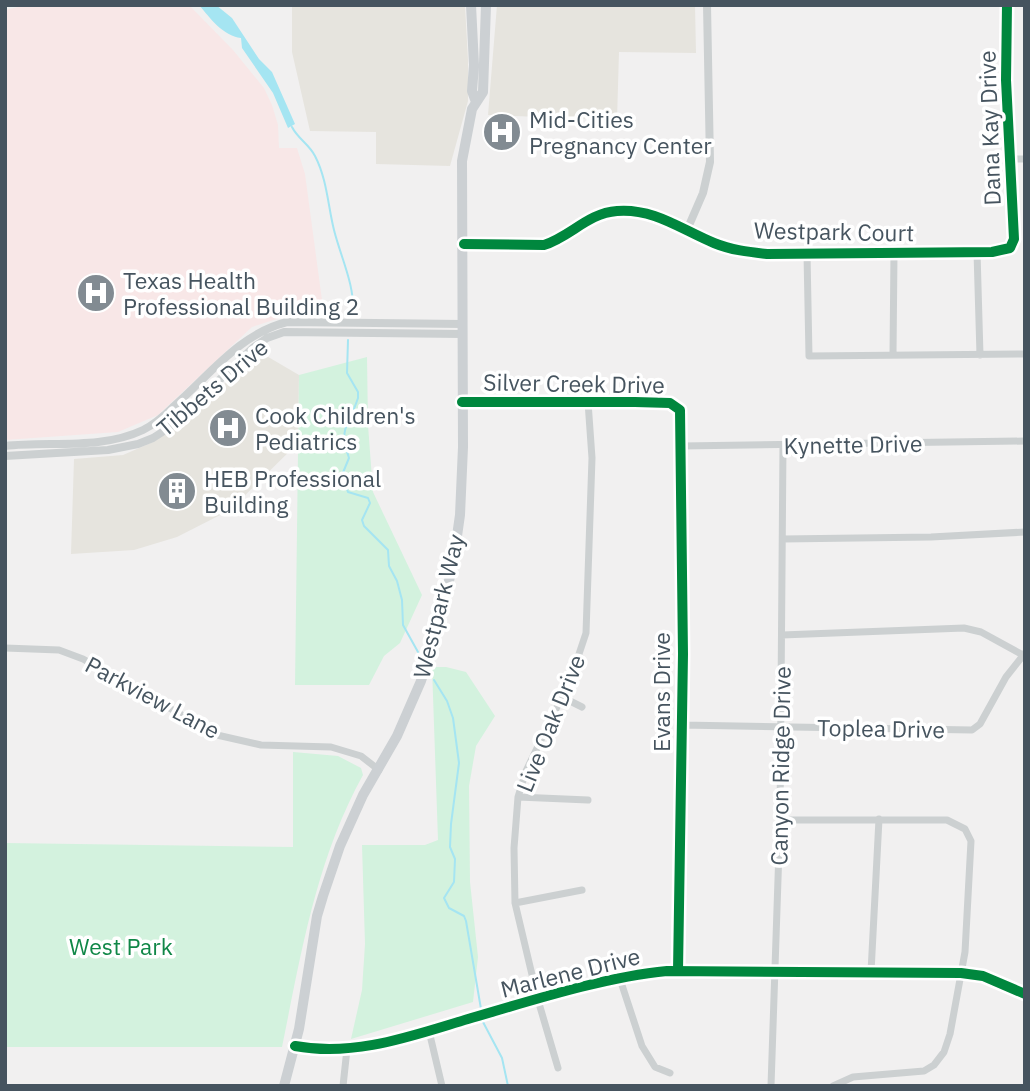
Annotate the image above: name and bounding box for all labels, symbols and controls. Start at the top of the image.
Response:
street label: Dana Kay Drive [971,50,1007,206]
place label: Mid-Cities Pregnancy Center [529,104,712,160]
hospital icon: Mid-Cities Pregnancy Center [481,111,523,153]
street label: Westpark Court [754,215,914,247]
place label: Texas Health Professional Building 2 [123,265,359,321]
hospital icon: Texas Health Professional Building 2 [75,272,117,314]
street label: Tibbets Drive [150,332,274,442]
street label: Silver Creek Drive [483,366,665,400]
place label: Cook Children's Pediatrics [255,400,416,456]
hospital icon: Cook Children's Pediatrics [207,407,249,449]
street label: Kynette Drive [783,428,923,460]
place label: HEB Professional Building [204,463,381,519]
building icon: HEB Professional Building [156,470,198,512]
street label: Westpark Way [406,530,471,681]
street label: Evans Drive [646,632,676,752]
street label: Parkview Lane [80,649,226,745]
street label: Live Oak Drive [509,650,591,796]
street label: Canyon Ridge Drive [763,666,797,866]
street label: Toplea Drive [817,712,945,744]
park label: West Park [69,931,173,961]
street label: Marlene Drive [497,940,643,1004]

